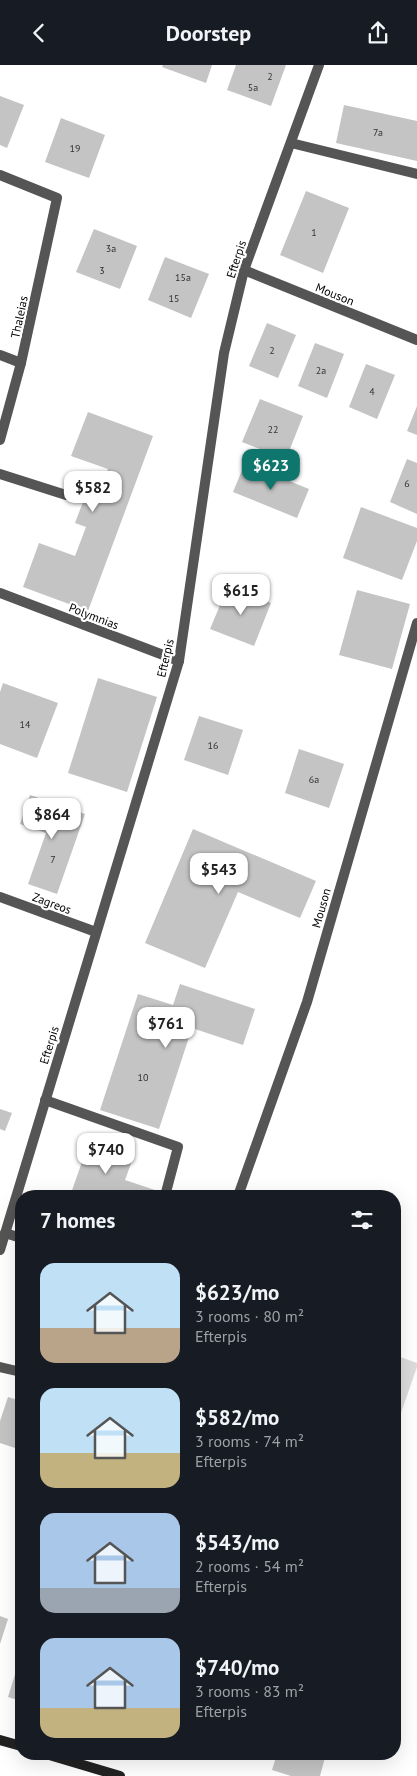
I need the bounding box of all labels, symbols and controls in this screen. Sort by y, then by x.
icon: back [25,19,53,47]
text: Doorstep [166,19,251,47]
icon: share [364,19,392,47]
house number: 2 [267,70,273,83]
house number: 5a [248,81,258,94]
house number: 7a [373,126,383,139]
house number: 19 [70,142,80,155]
house number: 1 [311,226,317,239]
street label: Efterpis [223,238,249,280]
house number: 3a [106,242,116,255]
house number: 3 [99,264,105,277]
house number: 15a [175,271,191,284]
street label: Mouson [313,279,357,309]
house number: 15 [169,292,179,305]
street label: Thaleias [7,294,31,340]
house number: 2 [269,344,275,357]
house number: 2a [316,364,326,377]
house number: 4 [369,385,375,398]
house number: 22 [268,423,278,436]
pin: $623 [241,449,301,491]
text: $623 [253,455,289,475]
pin: $582 [63,471,123,513]
text: $582 [75,477,111,497]
house number: 6 [404,477,410,490]
pin: $615 [211,573,271,616]
text: $615 [223,580,259,600]
street label: Polymnias [67,600,121,632]
street label: Efterpis [153,637,177,679]
house number: 14 [20,718,31,731]
house number: 16 [208,739,218,752]
house number: 6a [309,773,319,786]
pin: $864 [22,797,82,840]
text: $864 [34,804,70,824]
house number: 7 [50,853,56,866]
pin: $543 [189,853,249,895]
text: $543 [201,859,237,879]
street label: Mouson [308,886,334,930]
street label: Zagreos [31,889,73,917]
pin: $761 [136,1007,196,1049]
text: $761 [148,1013,184,1033]
street label: Efterpis [36,1024,62,1066]
house number: 10 [138,1071,149,1084]
pin: $740 [76,1133,136,1175]
text: $740 [88,1139,124,1159]
icon: filters [348,1206,376,1234]
text: 7 homes [40,1207,115,1234]
text: $623/mo [195,1279,279,1306]
icon: home [80,1283,140,1343]
text: 3 rooms · 80 m² [195,1306,304,1326]
text: Efterpis [195,1326,247,1346]
text: $582/mo [195,1404,279,1431]
icon: home [80,1408,140,1468]
text: 3 rooms · 74 m² [195,1431,304,1451]
text: Efterpis [195,1451,247,1471]
text: $543/mo [195,1529,279,1556]
icon: home [80,1533,140,1593]
text: 2 rooms · 54 m² [195,1556,304,1576]
text: Efterpis [195,1576,247,1596]
text: $740/mo [195,1654,279,1681]
icon: home [80,1658,140,1718]
text: 3 rooms · 83 m² [195,1681,304,1701]
text: Efterpis [195,1701,247,1721]

